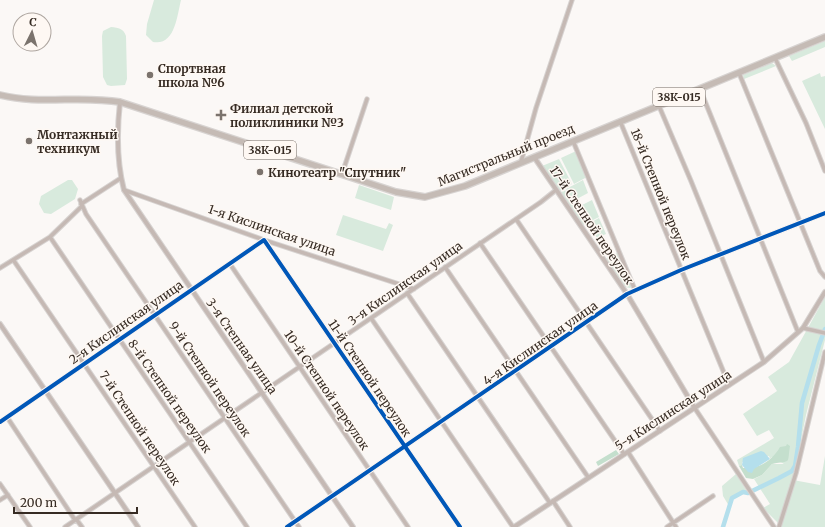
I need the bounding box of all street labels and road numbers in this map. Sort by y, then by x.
road number: 38К-015 [653,88,705,106]
street label: Магистральный проезд [435,121,577,189]
street label: 18-й Степной переулок [628,126,694,262]
road number: 38К-015 [244,141,296,159]
street label: 17-й Степной переулок [547,163,637,287]
street label: 1-я Кислинская улица [206,201,338,259]
street label: 3-я Кислинская улица [345,238,465,328]
street label: 2-я Кислинская улица [66,277,186,367]
street label: 3-я Степная улица [203,295,281,397]
street label: 4-я Кислинская улица [480,297,601,388]
street label: 11-й Степной переулок [325,317,415,440]
street label: 9-й Степной переулок [166,319,254,440]
street label: 10-й Степной переулок [281,327,373,453]
street label: 8-й Степной переулок [125,336,215,456]
street label: 5-я Кислинская улица [612,366,735,453]
street label: 7-й Степной переулок [96,368,184,488]

